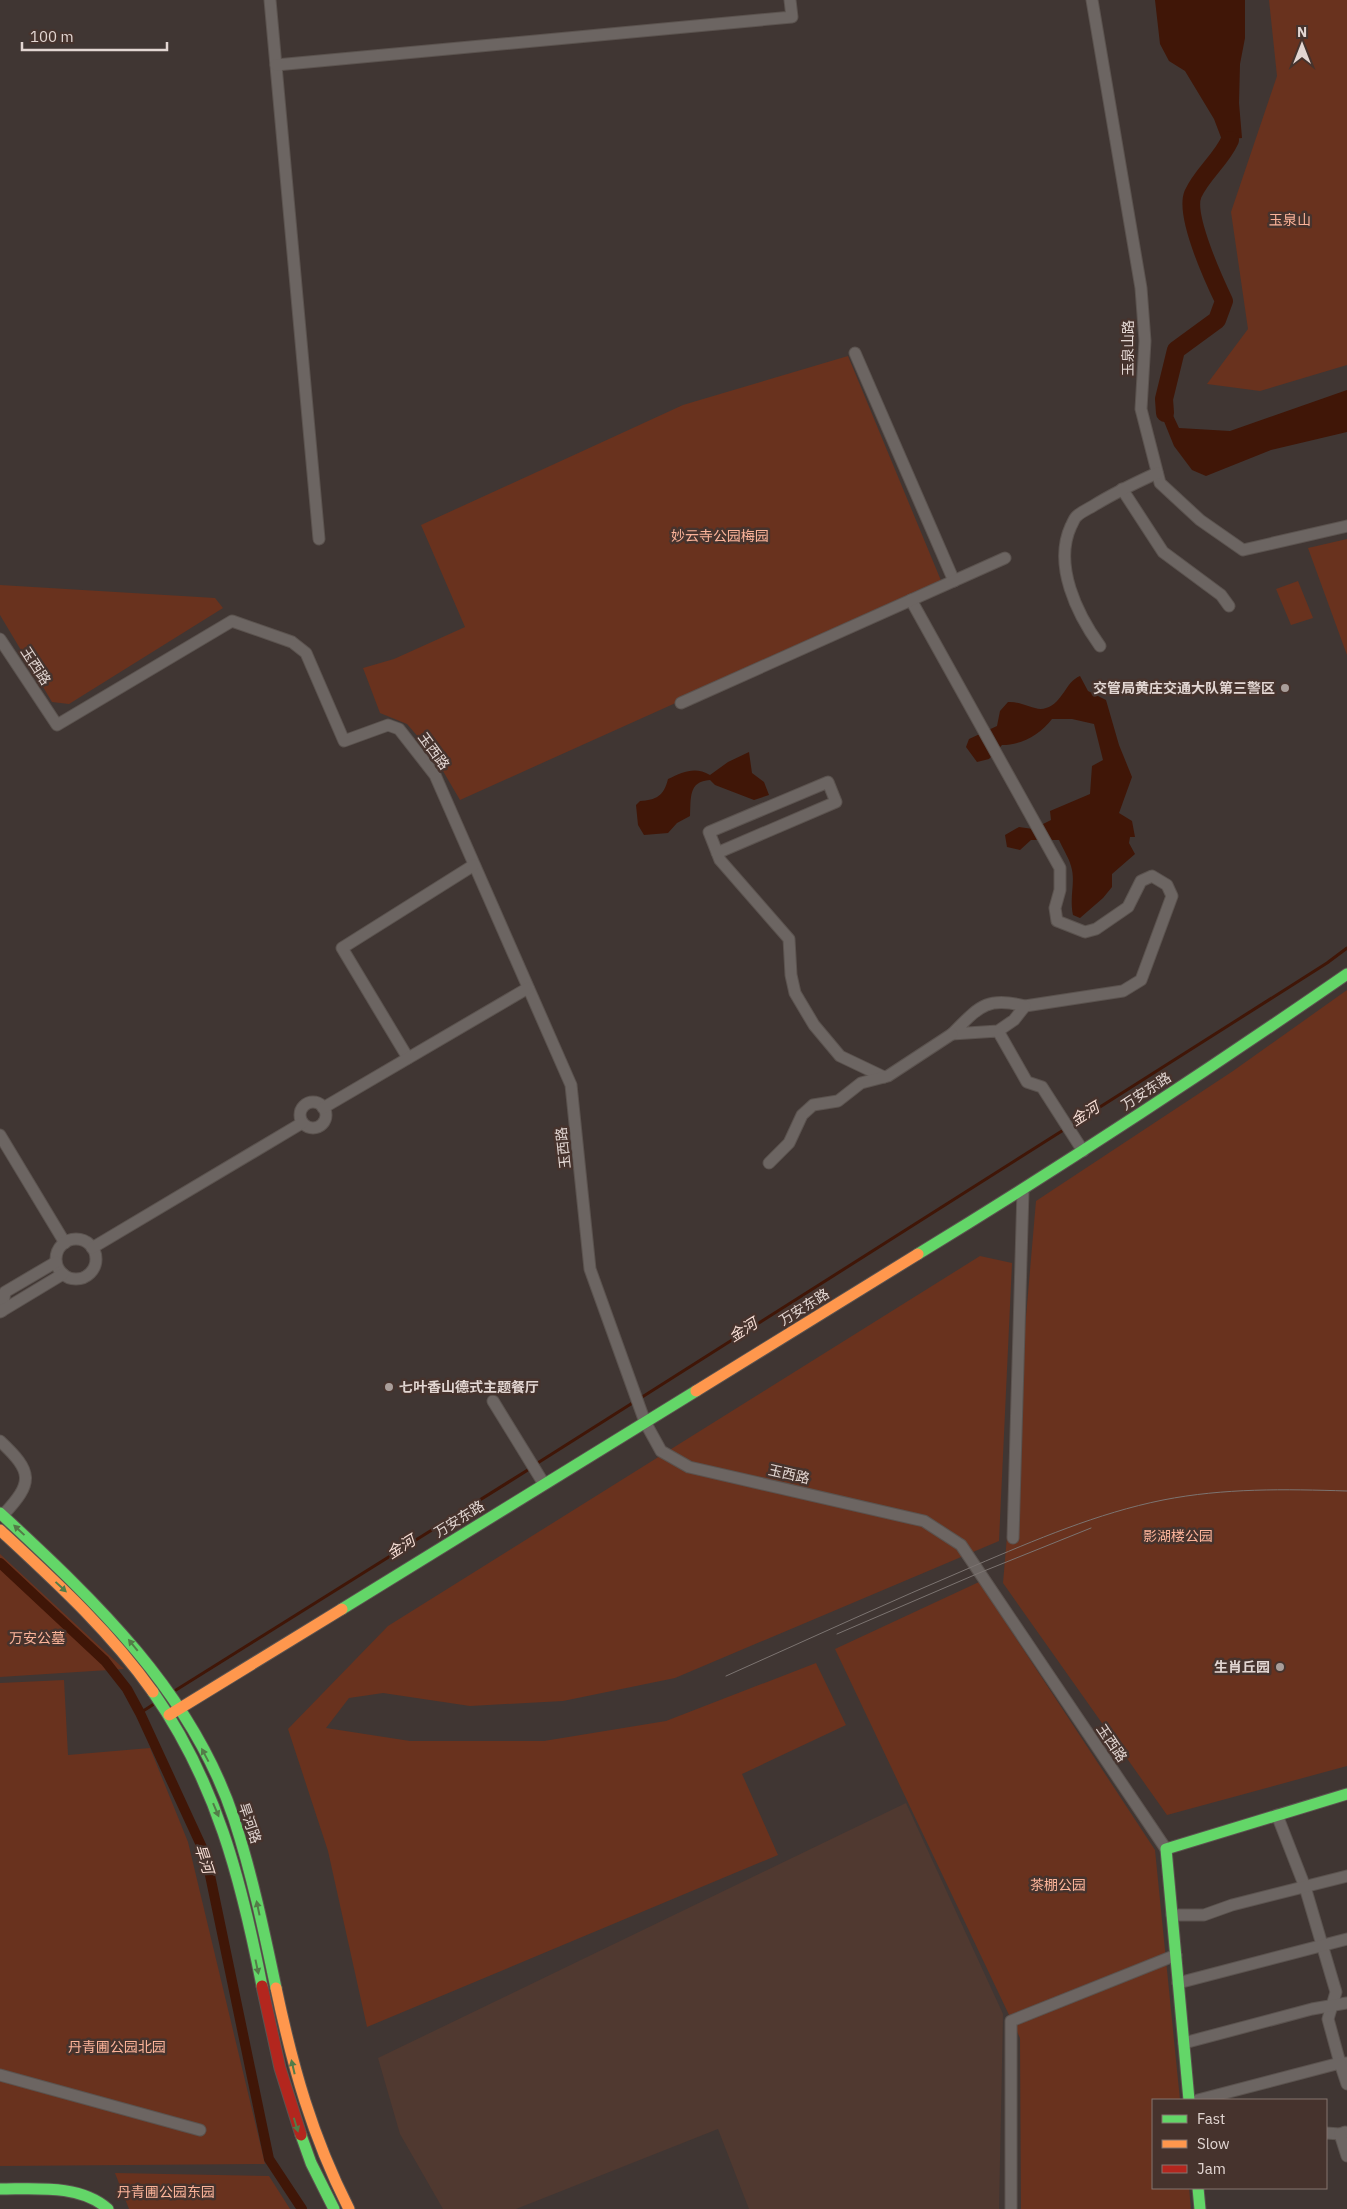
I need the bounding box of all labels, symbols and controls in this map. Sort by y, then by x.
scale bar [22,20,168,52]
north arrow [1277,20,1327,70]
text: N [1297,23,1307,41]
text: 100 m [30,27,74,46]
park label: 玉泉山 [1269,211,1311,229]
street label: 玉泉山路 [1119,320,1137,376]
park label: 妙云寺公园梅园 [671,527,769,545]
street label: 玉西路 [17,643,55,689]
place label: 交管局黄庄交通大队第三警区 [1093,679,1275,697]
marker: 交管局黄庄交通大队第三警区 [1279,682,1291,694]
street label: 玉西路 [414,729,454,773]
street label: 万安东路 [1118,1068,1174,1114]
water label: 金河 [1067,1096,1105,1130]
street label: 玉西路 [552,1126,574,1170]
street label: 万安东路 [775,1285,833,1329]
water label: 金河 [725,1312,763,1346]
place label: 七叶香山德式主题餐厅 [399,1378,539,1396]
marker: 七叶香山德式主题餐厅 [383,1381,395,1393]
street label: 玉西路 [767,1461,811,1487]
street label: 万安东路 [430,1497,488,1541]
one-way arrow [13,1524,25,1536]
park label: 影湖楼公园 [1143,1527,1213,1545]
water label: 金河 [383,1529,421,1563]
one-way arrow [55,1581,67,1593]
park label: 万安公墓 [9,1629,65,1647]
one-way arrow [128,1639,139,1652]
place label: 生肖丘园 [1214,1658,1270,1676]
marker: 生肖丘园 [1274,1661,1286,1673]
street label: 玉西路 [1093,1721,1131,1765]
one-way arrow [201,1748,209,1762]
street label: 旱河路 [235,1800,265,1846]
one-way arrow [212,1803,220,1818]
water label: 旱河 [191,1842,219,1879]
park label: 茶棚公园 [1030,1876,1086,1894]
one-way arrow [254,1900,262,1915]
one-way arrow [253,1960,261,1975]
park label: 丹青圃公园北园 [68,2038,166,2056]
one-way arrow [289,2059,297,2074]
legend [1152,2099,1327,2189]
text: Fast [1197,2109,1225,2128]
one-way arrow [292,2118,300,2133]
text: Slow [1197,2134,1230,2153]
text: Jam [1197,2159,1226,2178]
park label: 丹青圃公园东园 [117,2183,215,2201]

